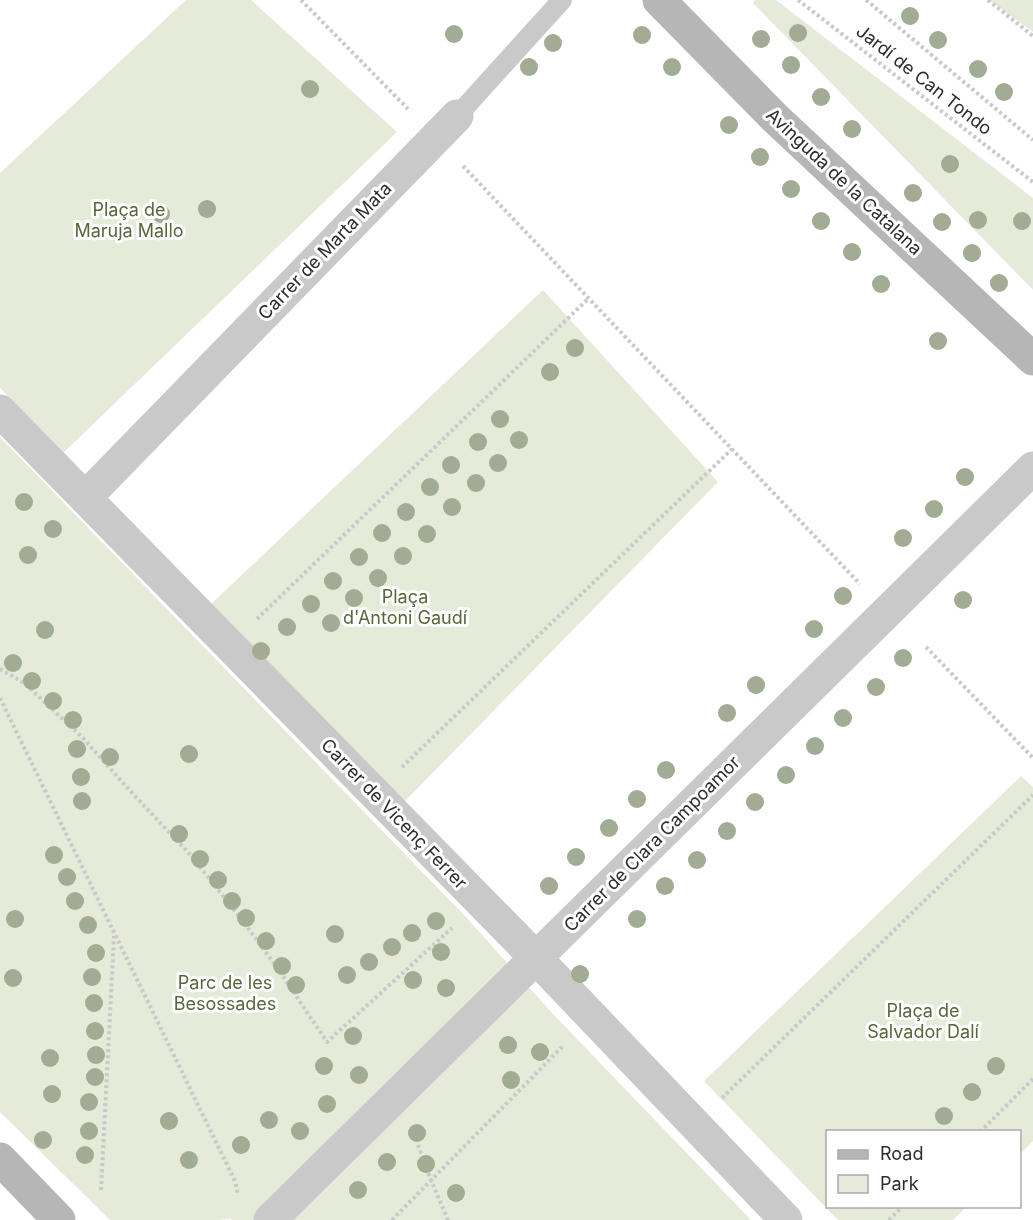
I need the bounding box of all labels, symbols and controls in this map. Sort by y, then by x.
street label: Jardí de Can Tondo [852,20,996,139]
street label: Avinguda de la Catalana [762,104,926,259]
street label: Carrer de Marta Mata [254,178,396,324]
park label: Plaça de Maruja Mallo [74,199,184,241]
park label: Plaça d'Antoni Gaudí [343,586,468,628]
street label: Carrer de Vicenç Ferrer [317,734,472,893]
street label: Carrer de Clara Campoamor [559,751,744,936]
park label: Parc de les Besossades [174,972,276,1014]
park label: Plaça de Salvador Dalí [867,1000,979,1042]
legend [826,1130,1021,1208]
text: Road [880,1143,923,1164]
text: Park [880,1173,919,1194]

